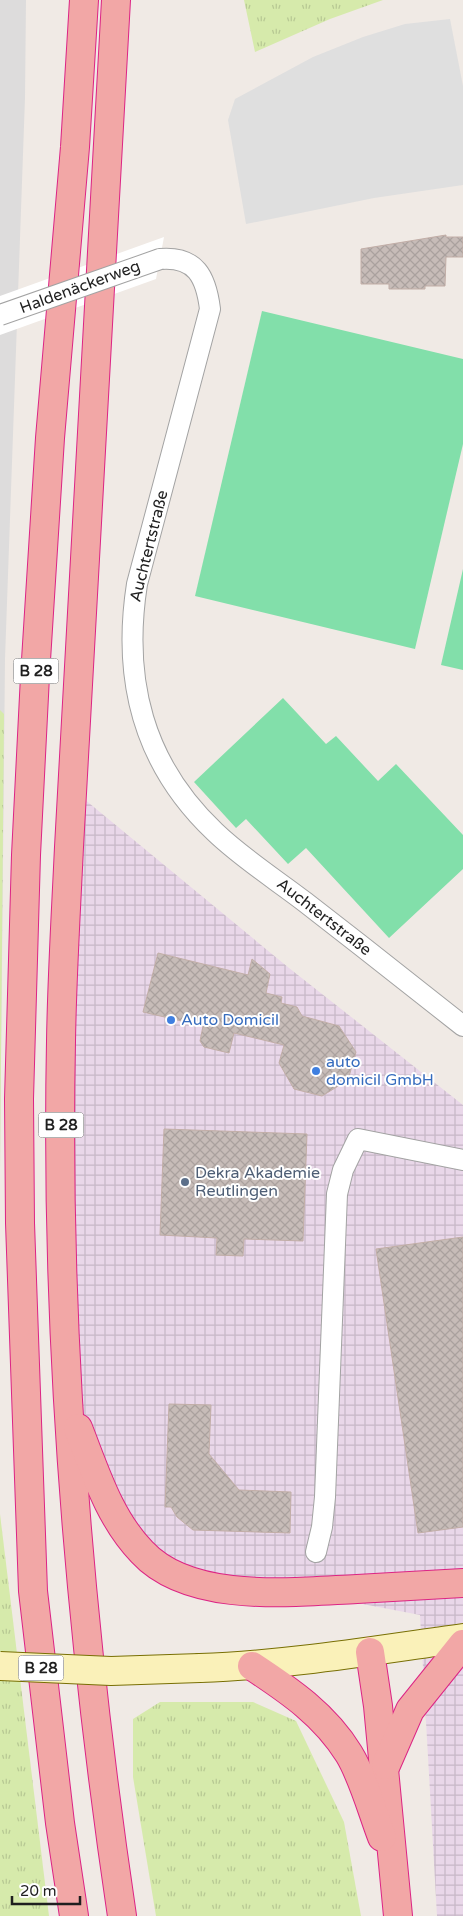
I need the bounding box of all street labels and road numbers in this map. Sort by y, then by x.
street label: Haldenäckerweg [17,256,143,318]
street label: Auchtertstraße [125,488,173,604]
road number: B 28 [14,658,58,684]
street label: Auchtertstraße [273,874,375,960]
road number: B 28 [38,1112,84,1138]
road number: B 28 [18,1656,64,1680]

